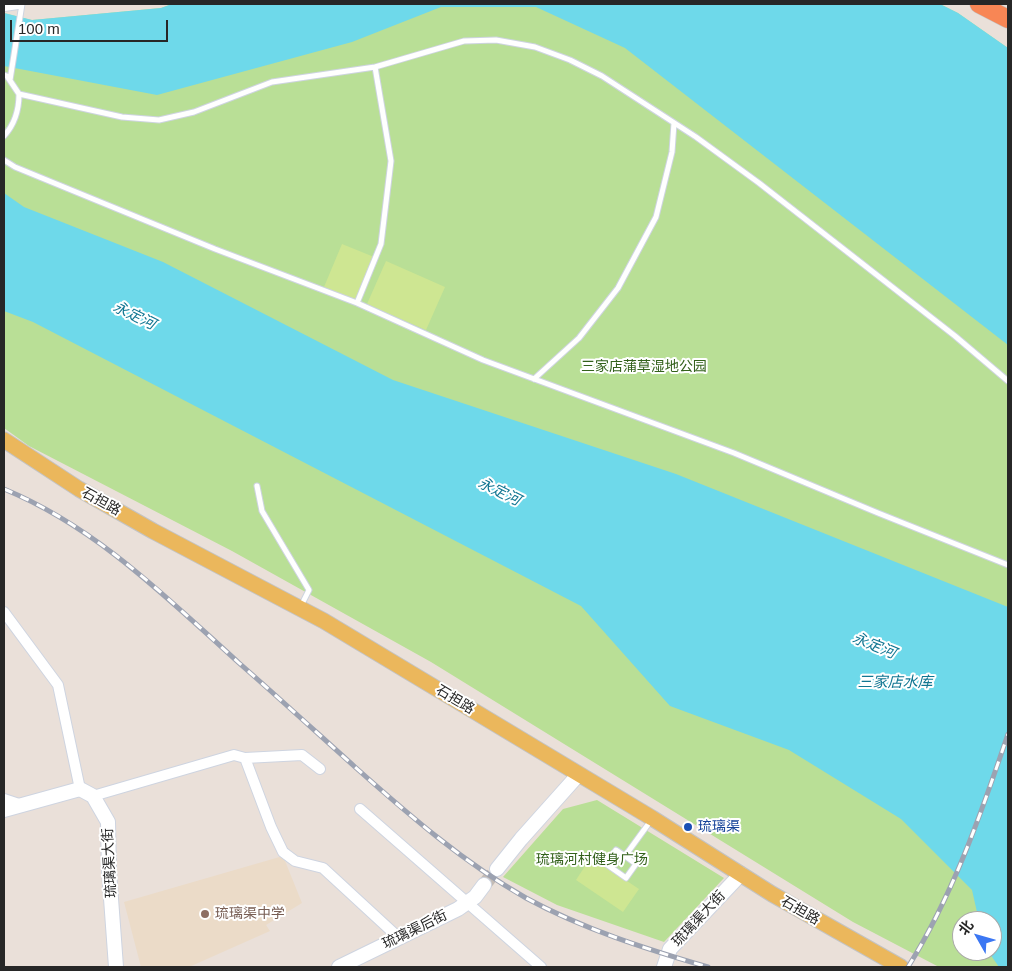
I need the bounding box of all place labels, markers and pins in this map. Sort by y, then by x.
place label: 琉璃渠 [698,819,740,835]
marker: 琉璃渠 [682,821,694,833]
place label: 琉璃渠中学 [215,906,285,922]
marker: 琉璃渠中学 [199,908,211,920]

